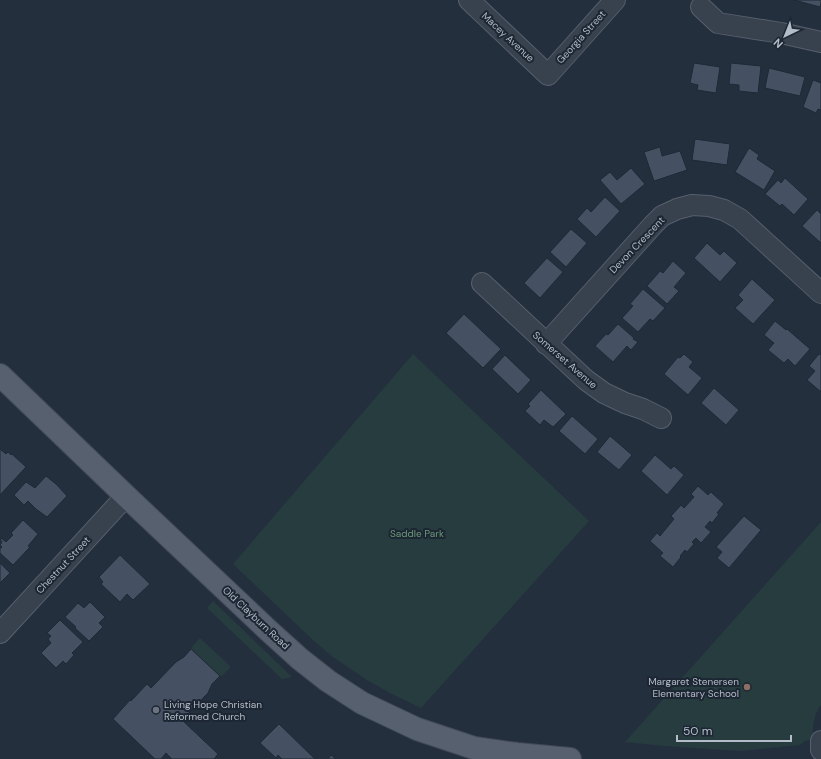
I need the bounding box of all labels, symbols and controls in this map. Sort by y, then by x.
street label: Georgia Street [554,8,608,66]
street label: Macey Avenue [479,9,537,65]
north arrow [765,16,805,56]
text: N [770,35,786,51]
street label: Devon Crescent [607,214,667,276]
street label: Somerset Avenue [530,328,600,392]
park label: Saddle Park [390,527,444,540]
street label: Chestnut Street [33,534,93,596]
street label: Old Clayburn Road [220,584,292,652]
place label: Margaret Stenersen Elementary School [648,675,739,700]
marker: Margaret Stenersen Elementary School [742,682,752,692]
place label: Living Hope Christian Reformed Church [164,698,262,723]
marker: Living Hope Christian Reformed Church [151,705,161,715]
scale bar [677,717,791,743]
text: 50 m [683,723,712,739]

